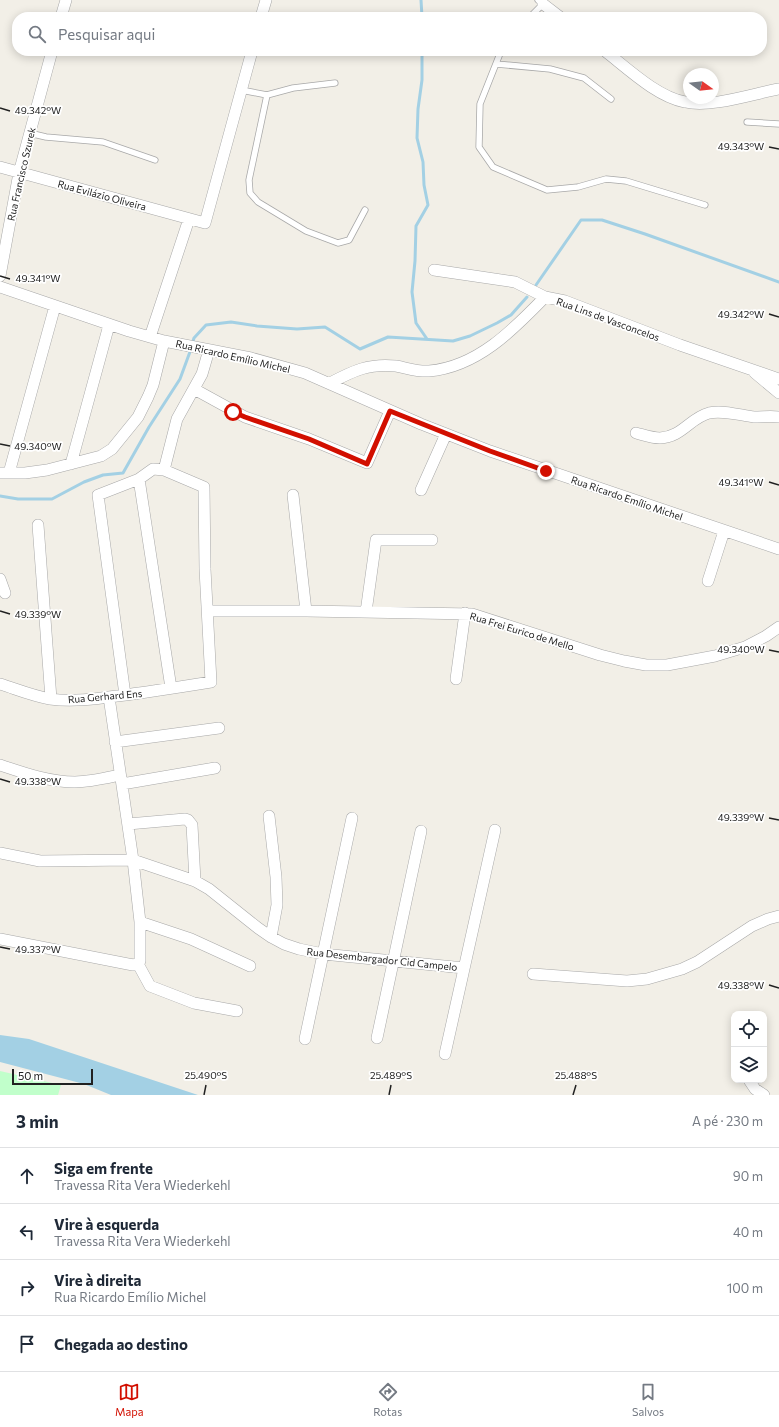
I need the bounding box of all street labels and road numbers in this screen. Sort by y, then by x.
street label: Rua Francisco Szurek [4,125,38,222]
street label: Rua Evilázio Oliveira [56,177,148,213]
street label: Rua Lins de Vasconcelos [555,295,662,343]
street label: Rua Ricardo Emílio Michel [175,337,291,375]
street label: Rua Ricardo Emílio Michel [570,473,684,523]
street label: Rua Frei Eurico de Mello [468,609,576,653]
street label: Rua Gerhard Ens [67,687,143,705]
street label: Rua Desembargador Cid Campelo [306,945,458,973]

